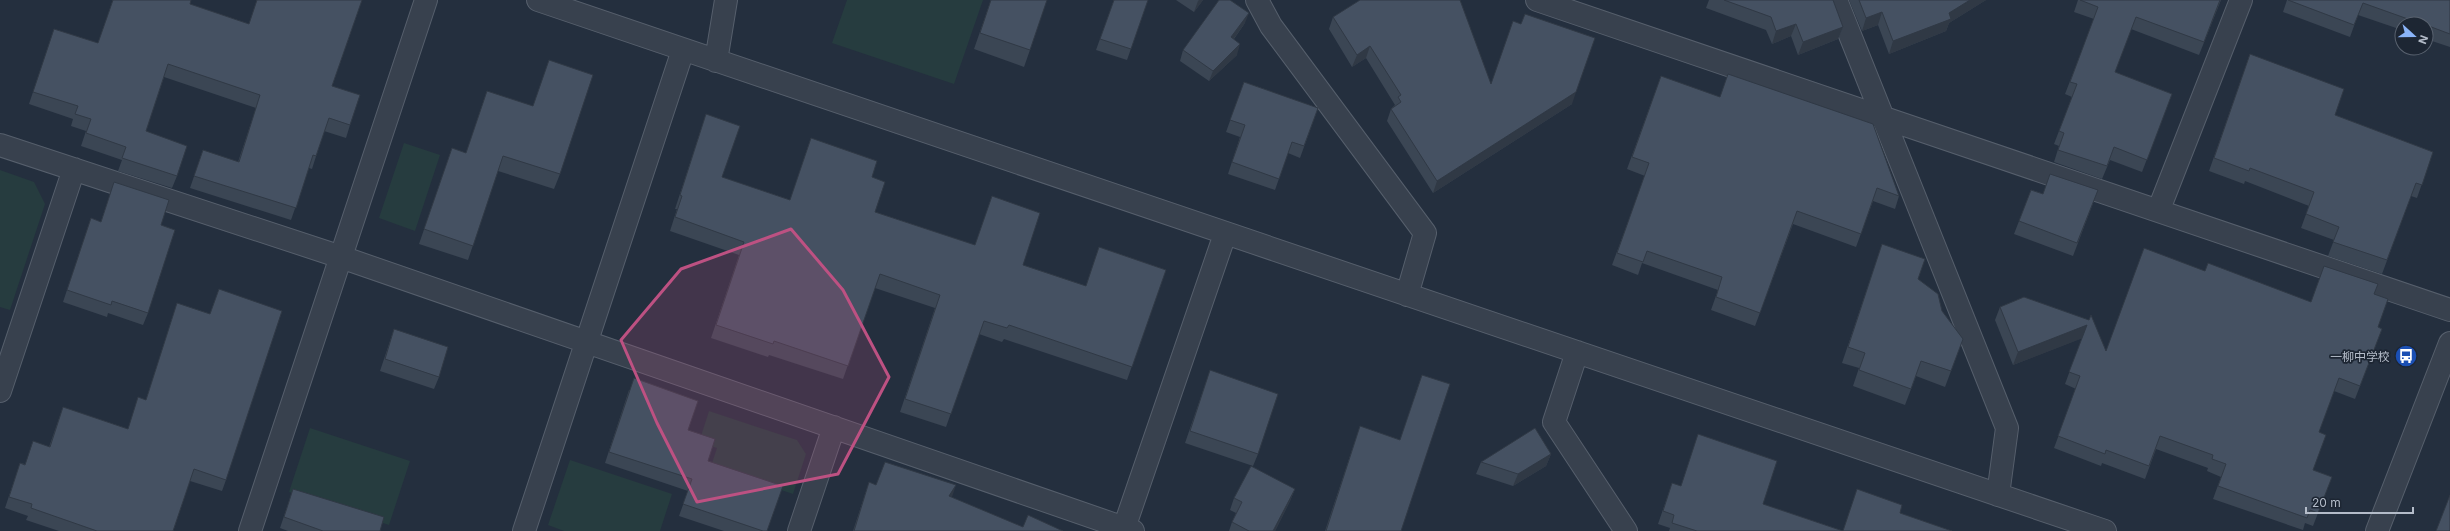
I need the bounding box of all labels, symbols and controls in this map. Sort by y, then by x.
north arrow [2394,16,2434,56]
text: N [2415,33,2431,46]
bus stop icon: 一柳中学校 [2393,343,2419,369]
place label: 一柳中学校 [2330,349,2390,364]
scale bar [2306,489,2413,515]
text: 20 m [2312,495,2341,510]

